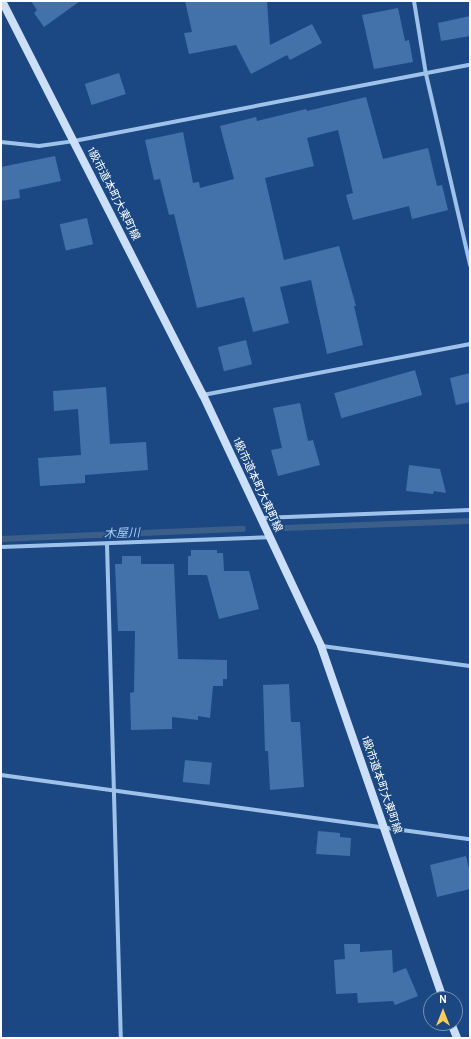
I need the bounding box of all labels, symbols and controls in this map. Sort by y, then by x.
street label: 1級市道本町大東町線 [84,145,142,243]
street label: 1級市道本町大東町線 [229,436,285,534]
water label: 木屋川 [104,526,140,542]
street label: 1級市道本町大東町線 [358,734,404,836]
north arrow [423,991,463,1031]
text: N [439,993,447,1006]

